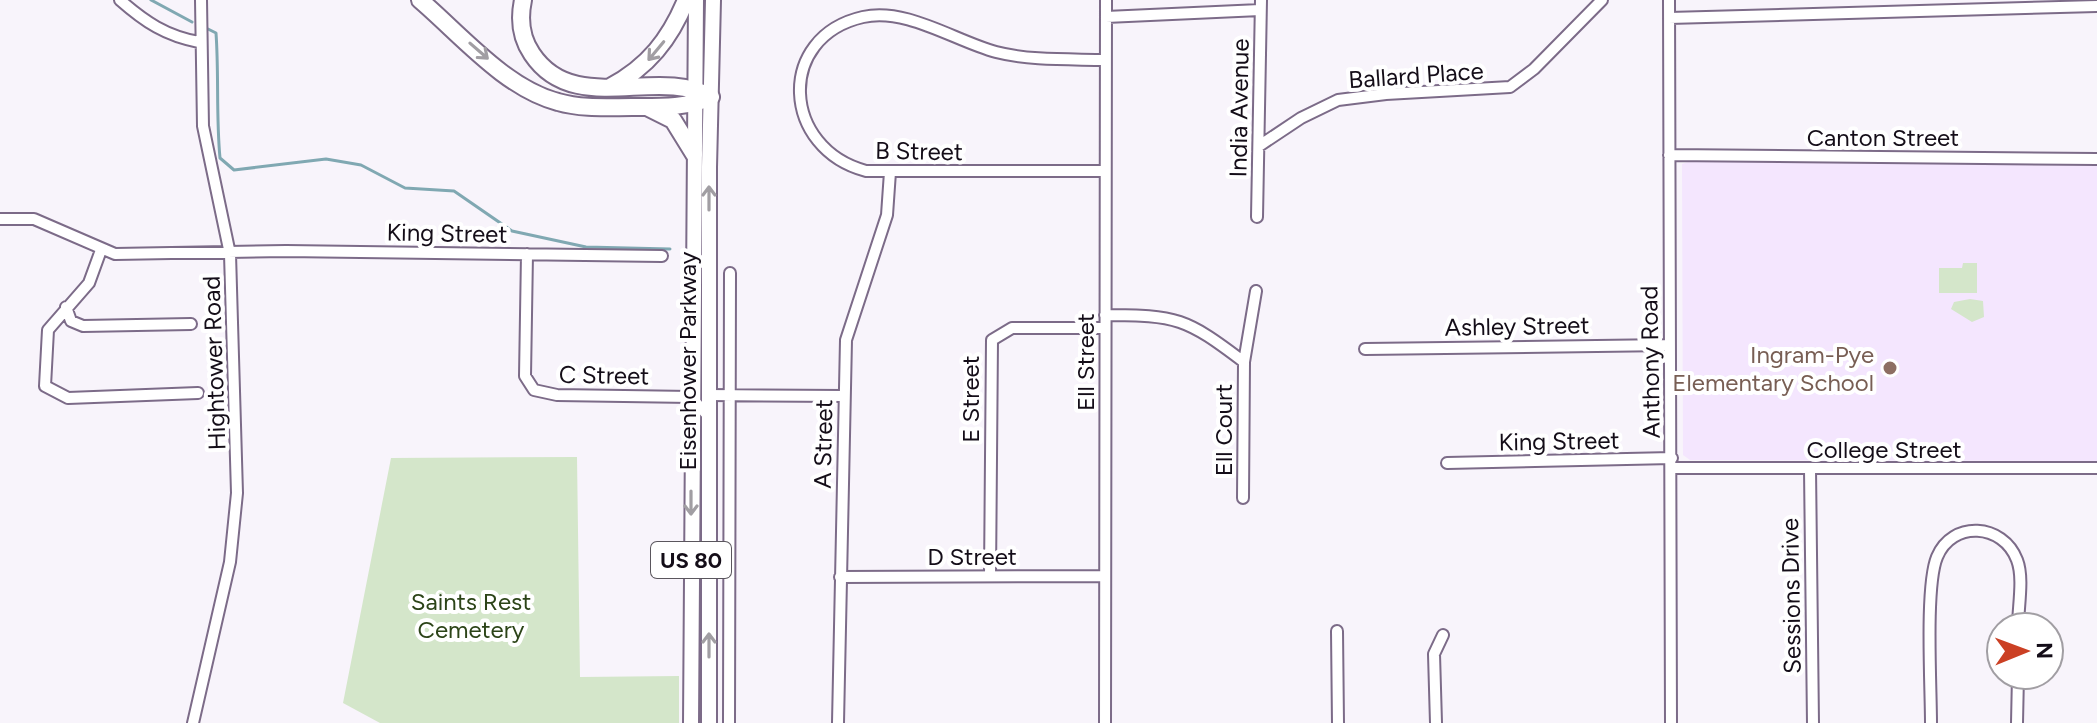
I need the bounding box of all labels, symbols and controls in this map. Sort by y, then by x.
street label: India Avenue [1223,38,1255,178]
one-way arrow [647,41,665,61]
one-way arrow [469,42,489,60]
street label: Ballard Place [1347,56,1485,94]
street label: Canton Street [1807,123,1959,152]
street label: B Street [875,136,963,166]
one-way arrow [701,185,717,212]
street label: King Street [386,217,508,249]
street label: Eisenhower Parkway [673,251,702,471]
street label: Hightower Road [196,275,232,451]
street label: Anthony Road [1634,285,1666,439]
street label: Ashley Street [1444,310,1590,342]
street label: Ell Street [1071,313,1100,411]
place label: Ingram-Pye Elementary School [1672,340,1874,397]
street label: E Street [956,355,985,443]
marker: Ingram-Pye Elementary School [1881,359,1899,377]
street label: C Street [559,360,649,390]
street label: Ell Court [1209,384,1238,476]
street label: A Street [808,399,838,489]
street label: King Street [1498,425,1620,457]
street label: College Street [1806,435,1962,464]
one-way arrow [683,489,699,516]
street label: Sessions Drive [1775,518,1807,674]
road number: US 80 [651,542,731,578]
street label: D Street [927,542,1017,571]
park label: Saints Rest Cemetery [411,587,531,644]
north arrow [1985,611,2065,691]
one-way arrow [701,632,717,659]
text: N [2031,642,2058,659]

